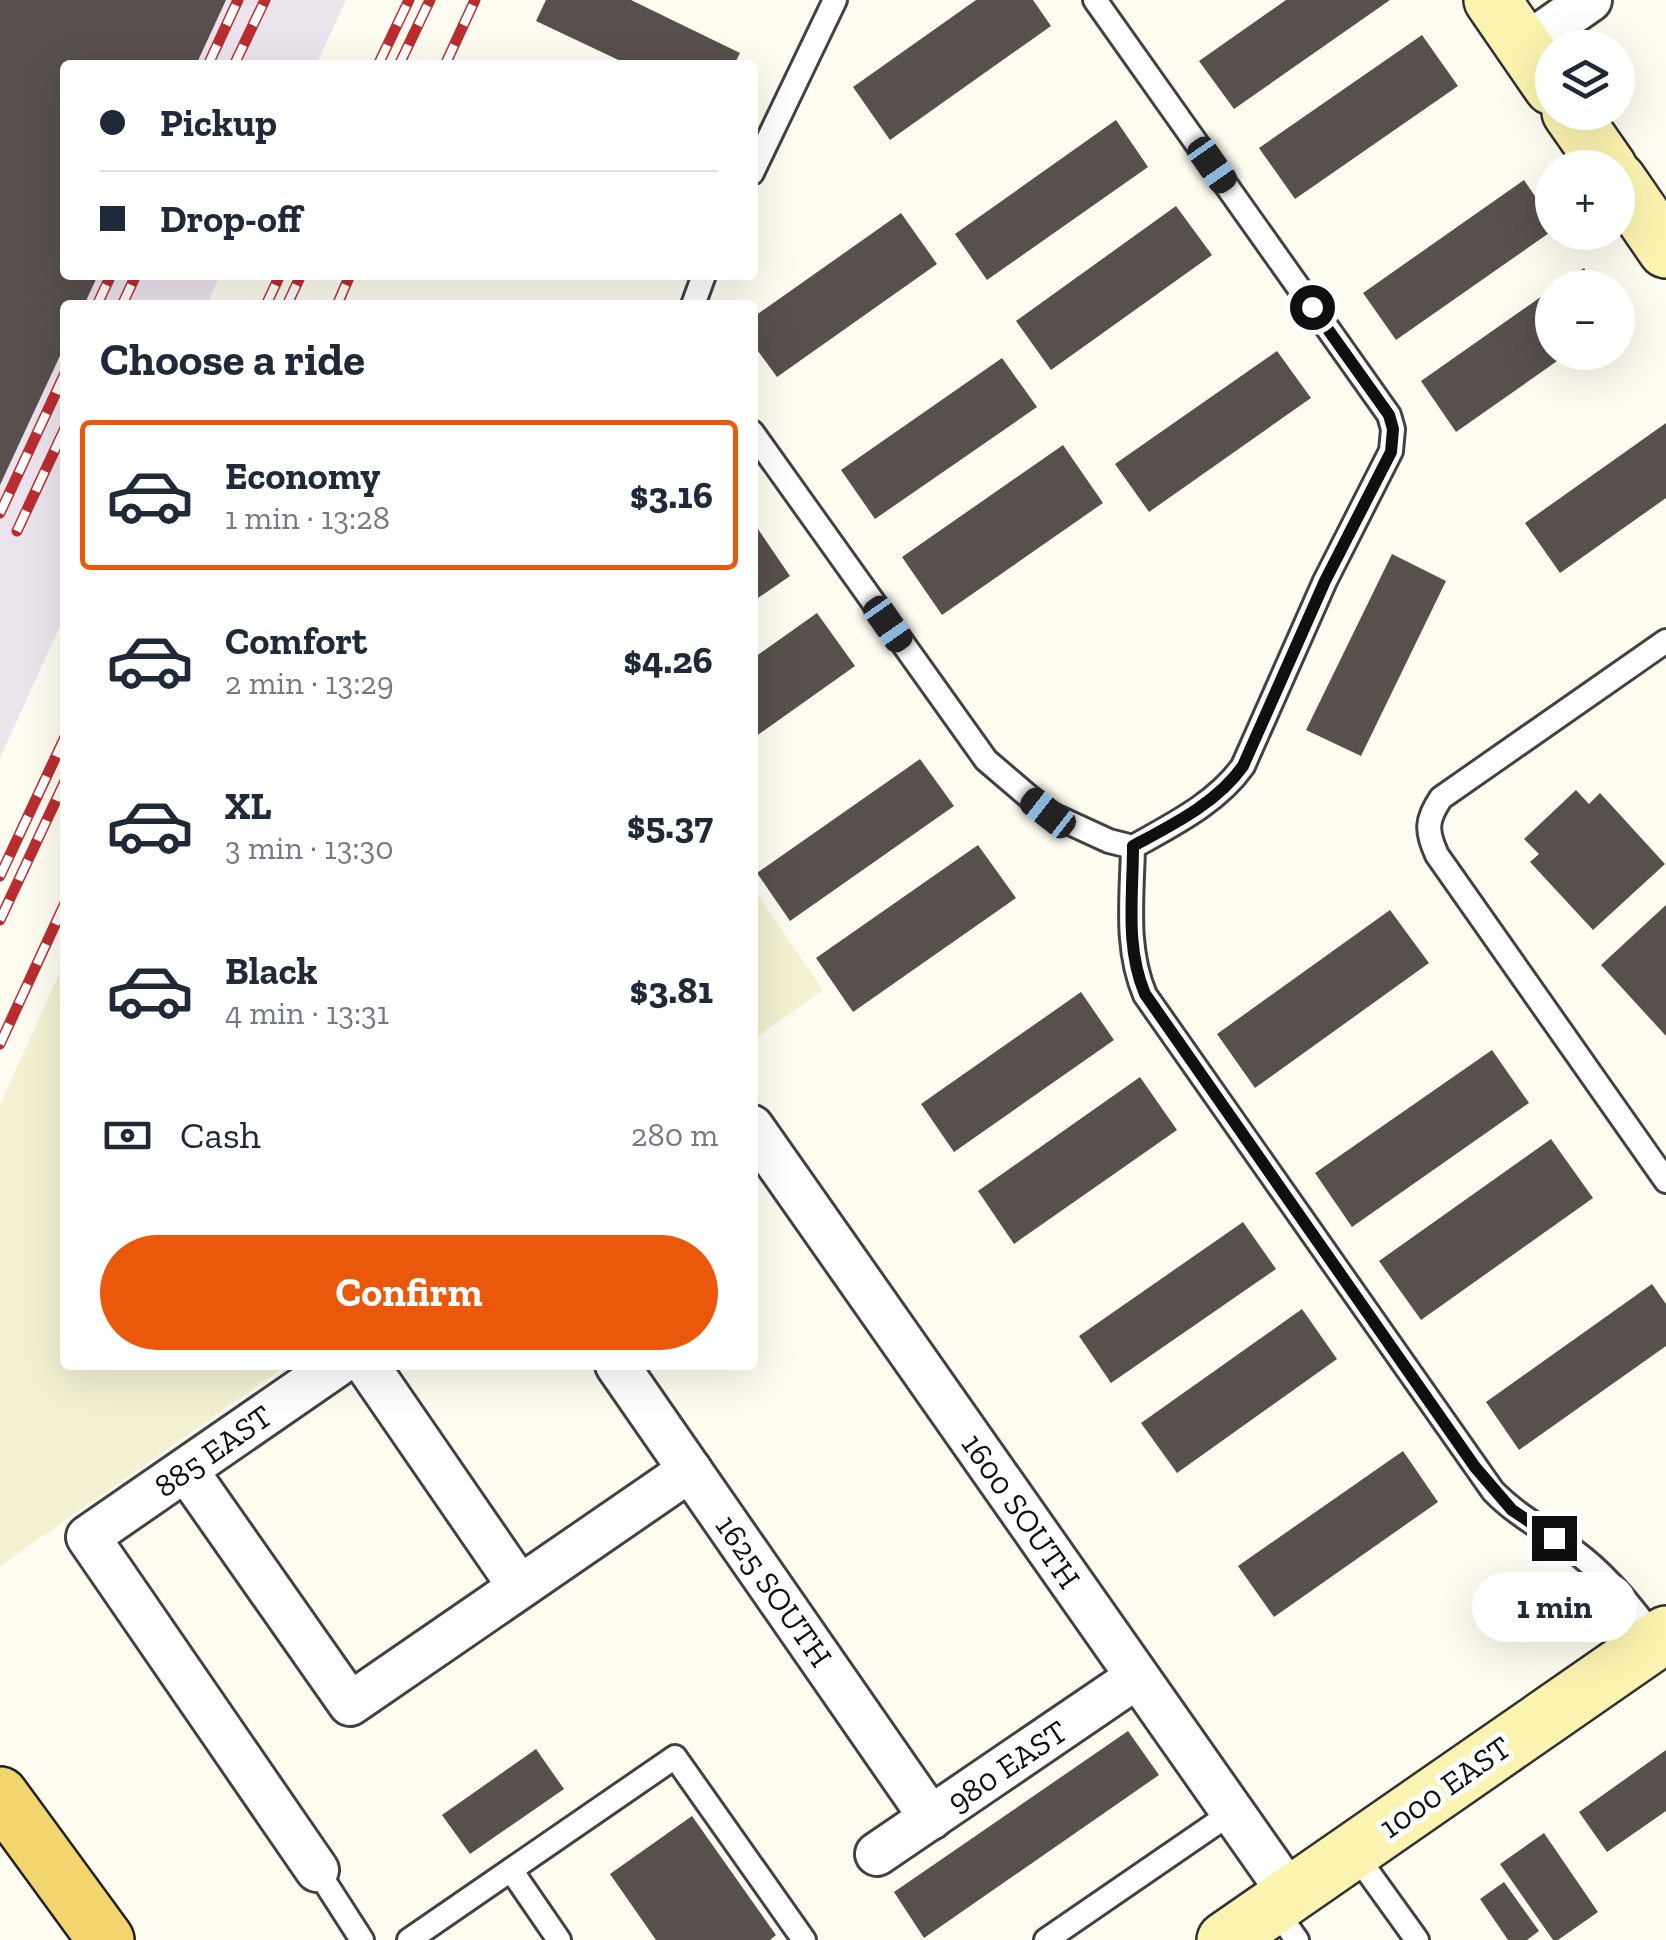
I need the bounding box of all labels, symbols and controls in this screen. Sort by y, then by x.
map controls [1535,30,1635,370]
button: layers [1535,30,1635,130]
text: Pickup [160,100,277,146]
car [1183,132,1241,198]
button: + [1535,150,1635,250]
text: Drop-off [160,196,301,242]
button: − [1535,270,1635,370]
route start [1290,285,1335,330]
text: Choose a ride [100,333,365,387]
icon: car [105,450,195,540]
text: Economy [225,453,380,499]
text: $3.16 [630,472,713,518]
text: 1 min · 13:28 [225,499,390,537]
car [859,591,917,657]
icon: car [105,615,195,705]
text: Comfort [225,618,367,664]
text: $4.26 [623,637,713,683]
text: 2 min · 13:29 [225,664,394,702]
icon: car [105,780,195,870]
text: XL [225,783,272,829]
car [1015,783,1081,843]
text: $5.37 [627,802,713,848]
text: 3 min · 13:30 [225,829,394,867]
icon: car [105,945,195,1035]
text: Black [225,948,318,994]
text: $3.81 [630,967,713,1013]
text: 4 min · 13:31 [225,994,389,1032]
icon: cash [100,1108,155,1163]
text: Cash [180,1112,261,1158]
text: 280 m [631,1116,718,1154]
button: Confirm [100,1235,718,1350]
street label: 885 EAST [147,1397,279,1505]
street label: 1600 SOUTH [954,1426,1088,1596]
street label: 1625 SOUTH [708,1508,840,1674]
route end [1532,1516,1577,1561]
callout: 1 min [1472,1573,1636,1643]
text: 1 min [1517,1588,1592,1626]
street label: 980 EAST [940,1712,1074,1820]
street label: 1000 EAST [1372,1728,1518,1846]

